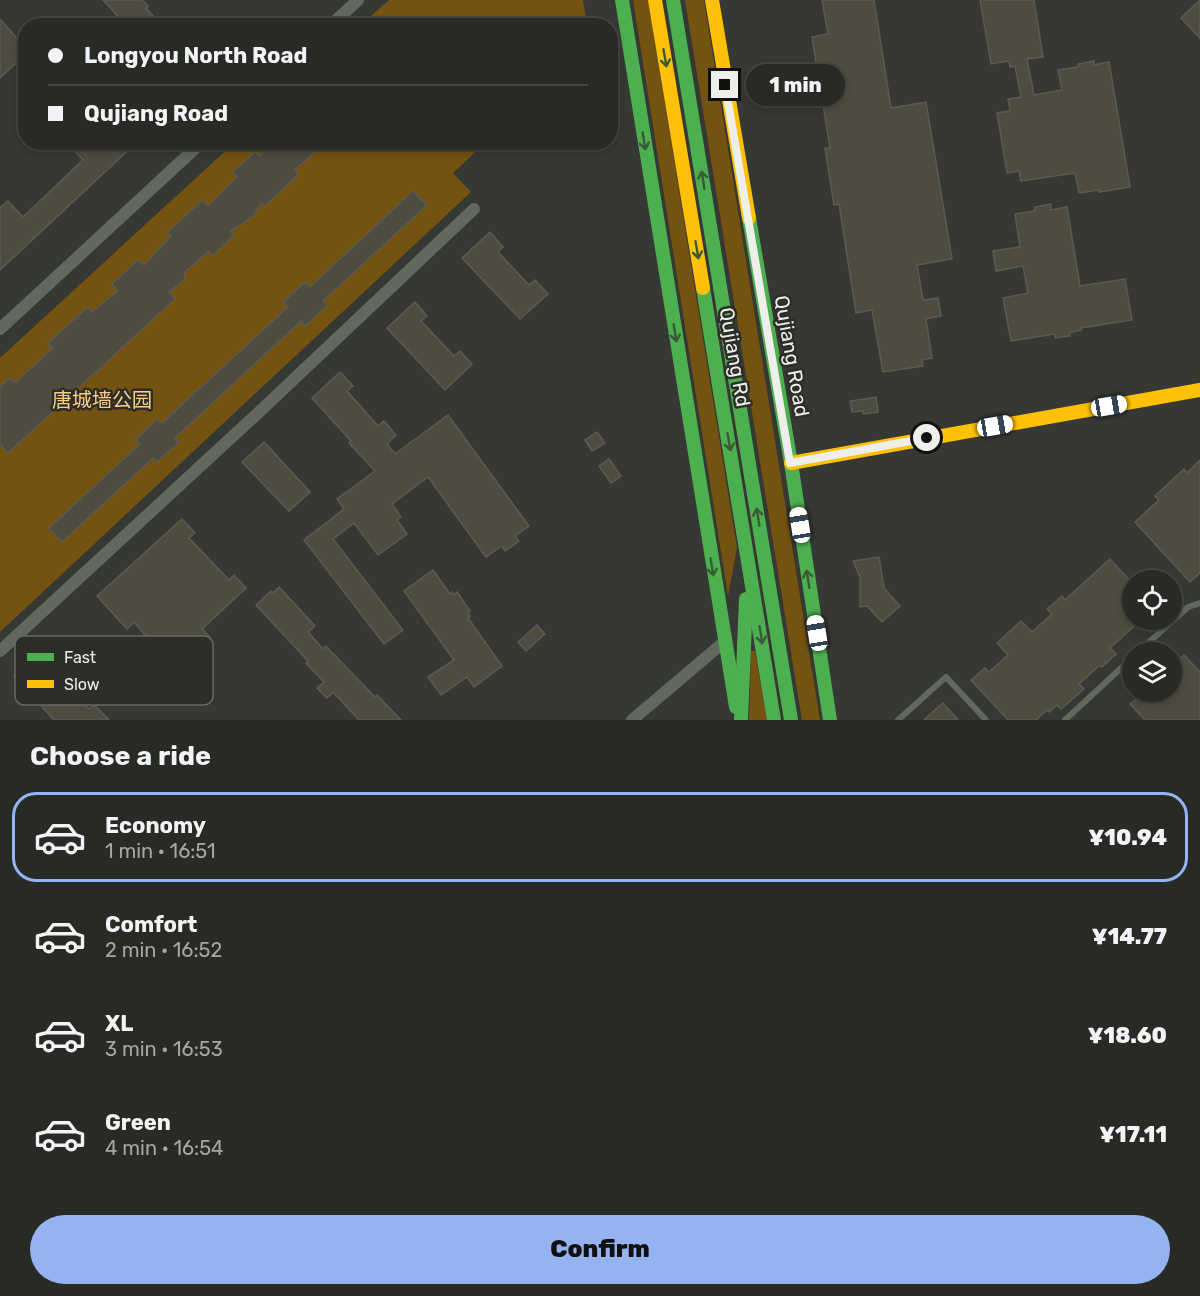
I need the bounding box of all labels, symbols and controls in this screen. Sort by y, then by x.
text: Longyou North Road [84,42,307,69]
one-way arrow [660,47,671,67]
callout: 1 min [746,64,845,106]
route end [711,71,738,98]
text: 1 min [769,73,822,97]
text: Qujiang Road [84,100,228,127]
one-way arrow [639,130,650,150]
one-way arrow [697,170,708,190]
one-way arrow [692,240,703,259]
street label: Qujiang Road [770,293,814,419]
street label: Qujiang Rd [714,305,756,409]
one-way arrow [669,323,680,343]
park label: 唐城墙公园 [52,388,152,412]
car [1090,394,1128,418]
car [976,414,1014,438]
route start [913,424,940,451]
one-way arrow [724,432,735,452]
car [788,506,812,544]
one-way arrow [752,508,763,528]
one-way arrow [706,557,717,577]
one-way arrow [803,570,814,590]
map controls [1122,570,1182,702]
button: locate [1122,570,1182,630]
car [805,614,829,652]
one-way arrow [755,624,766,644]
legend [15,636,213,705]
button: layers [1122,642,1182,702]
text: Fast [64,648,96,667]
text: Slow [64,675,100,694]
text: Choose a ride [30,740,211,772]
icon: car [33,810,87,864]
text: Economy [105,812,206,839]
text: ¥10.94 [1088,824,1167,851]
text: 1 min · 16:51 [105,839,215,863]
icon: car [33,909,87,963]
text: Comfort [105,911,197,938]
text: ¥14.77 [1092,923,1167,950]
text: 2 min · 16:52 [105,938,222,962]
icon: car [33,1008,87,1062]
text: XL [105,1010,133,1037]
text: ¥18.60 [1088,1022,1167,1049]
text: 3 min · 16:53 [105,1037,223,1061]
icon: car [33,1107,87,1161]
text: Green [105,1109,171,1136]
text: ¥17.11 [1099,1121,1167,1148]
text: 4 min · 16:54 [105,1136,224,1160]
button: Confirm [30,1215,1170,1284]

